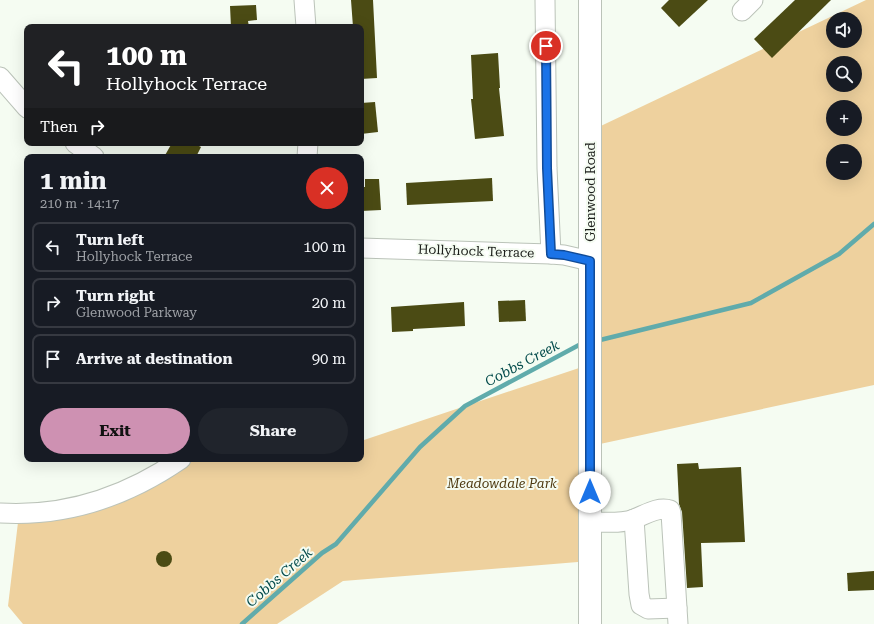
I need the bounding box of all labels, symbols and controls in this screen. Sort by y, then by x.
map controls [826,12,862,180]
button: sound [826,12,862,48]
pin [529,29,563,63]
icon: arrive [535,35,557,57]
text: 100 m [106,39,187,72]
icon: left [40,40,92,92]
button: search [826,56,862,92]
text: Hollyhock Terrace [106,73,267,94]
button: + [826,100,862,136]
icon: right [86,116,108,138]
text: Then [40,118,78,136]
street label: Glenwood Road [583,142,598,242]
button: − [826,144,862,180]
text: 1 min [40,167,107,195]
button: close [306,167,348,209]
text: 210 m · 14:17 [40,196,119,211]
text: Turn left [76,231,144,249]
icon: left [42,236,64,258]
text: 100 m [303,238,346,256]
street label: Hollyhock Terrace [418,241,534,261]
text: Hollyhock Terrace [76,249,192,264]
text: Turn right [76,287,155,305]
icon: right [42,292,64,314]
text: 20 m [312,294,346,312]
text: Glenwood Parkway [76,305,197,320]
water label: Cobbs Creek [482,337,562,389]
icon: arrive [42,348,64,370]
text: Arrive at destination [76,350,232,368]
text: 90 m [312,350,346,368]
button: Exit [40,408,190,454]
button: Share [198,408,348,454]
position arrow [569,471,611,513]
park label: Meadowdale Park [446,476,558,491]
water label: Cobbs Creek [243,544,315,610]

